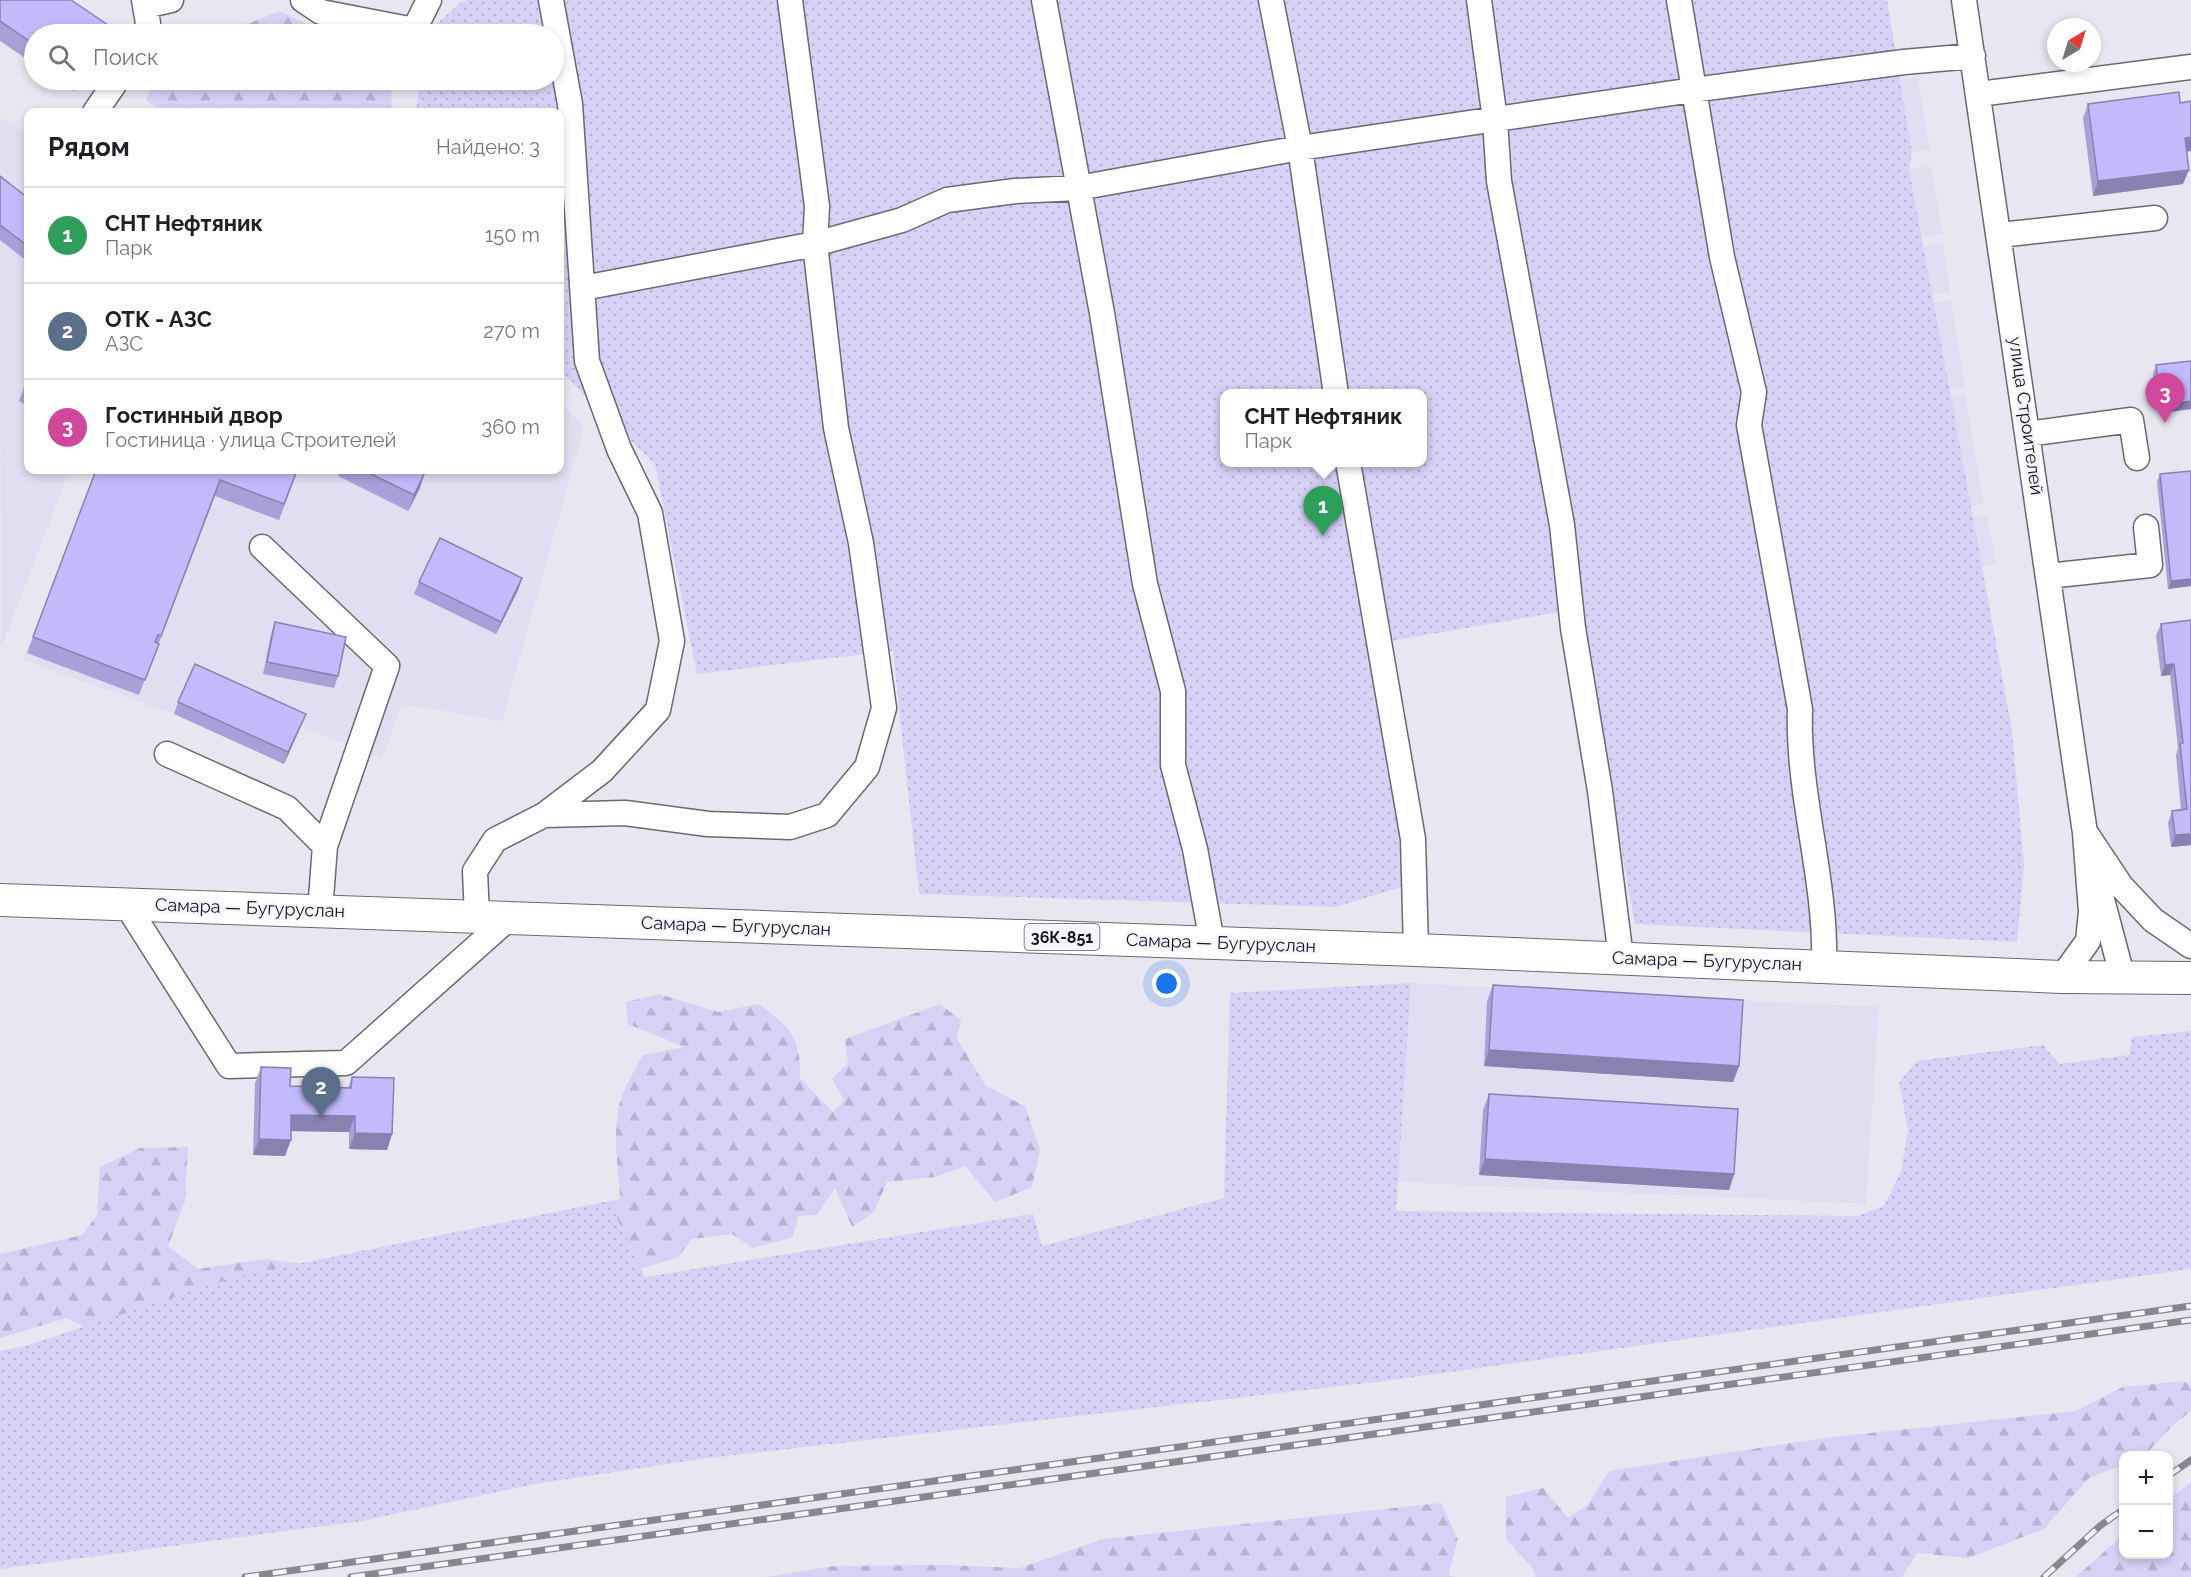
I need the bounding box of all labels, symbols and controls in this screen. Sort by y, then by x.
north arrow [2047,18,2101,72]
search box [24,24,564,90]
icon: search [45,41,78,74]
text: Поиск [93,44,158,70]
text: Рядом [48,132,130,162]
text: Найдено: 3 [436,135,540,159]
text: СНТ Нефтяник [105,210,263,236]
text: 1 [63,223,72,247]
text: 150 m [485,223,540,247]
text: Парк [105,236,153,260]
text: ОТК - АЗС [105,306,212,332]
text: 2 [62,319,73,343]
text: 270 m [483,319,540,343]
text: АЗС [105,332,143,356]
street label: улица Строителей [2005,335,2048,496]
pin: 3 [2146,374,2184,423]
popup [1220,389,1427,467]
text: Гостинный двор [105,402,283,428]
text: СНТ Нефтяник [1244,403,1403,429]
text: 3 [62,415,73,439]
text: 360 m [482,415,540,439]
text: Гостиница · улица Строителей [105,428,396,452]
text: Парк [1244,429,1292,453]
pin: 1 [1304,486,1342,536]
street label: Самара — Бугуруслан [155,894,345,921]
street label: Самара — Бугуруслан [641,912,831,939]
road number: 36К-851 [1024,924,1100,950]
street label: Самара — Бугуруслан [1126,929,1316,956]
street label: Самара — Бугуруслан [1612,947,1802,974]
your location [1152,969,1181,998]
pin: 2 [302,1068,340,1117]
map controls [2119,1451,2173,1559]
button: + [2119,1451,2173,1505]
button: − [2119,1505,2173,1559]

